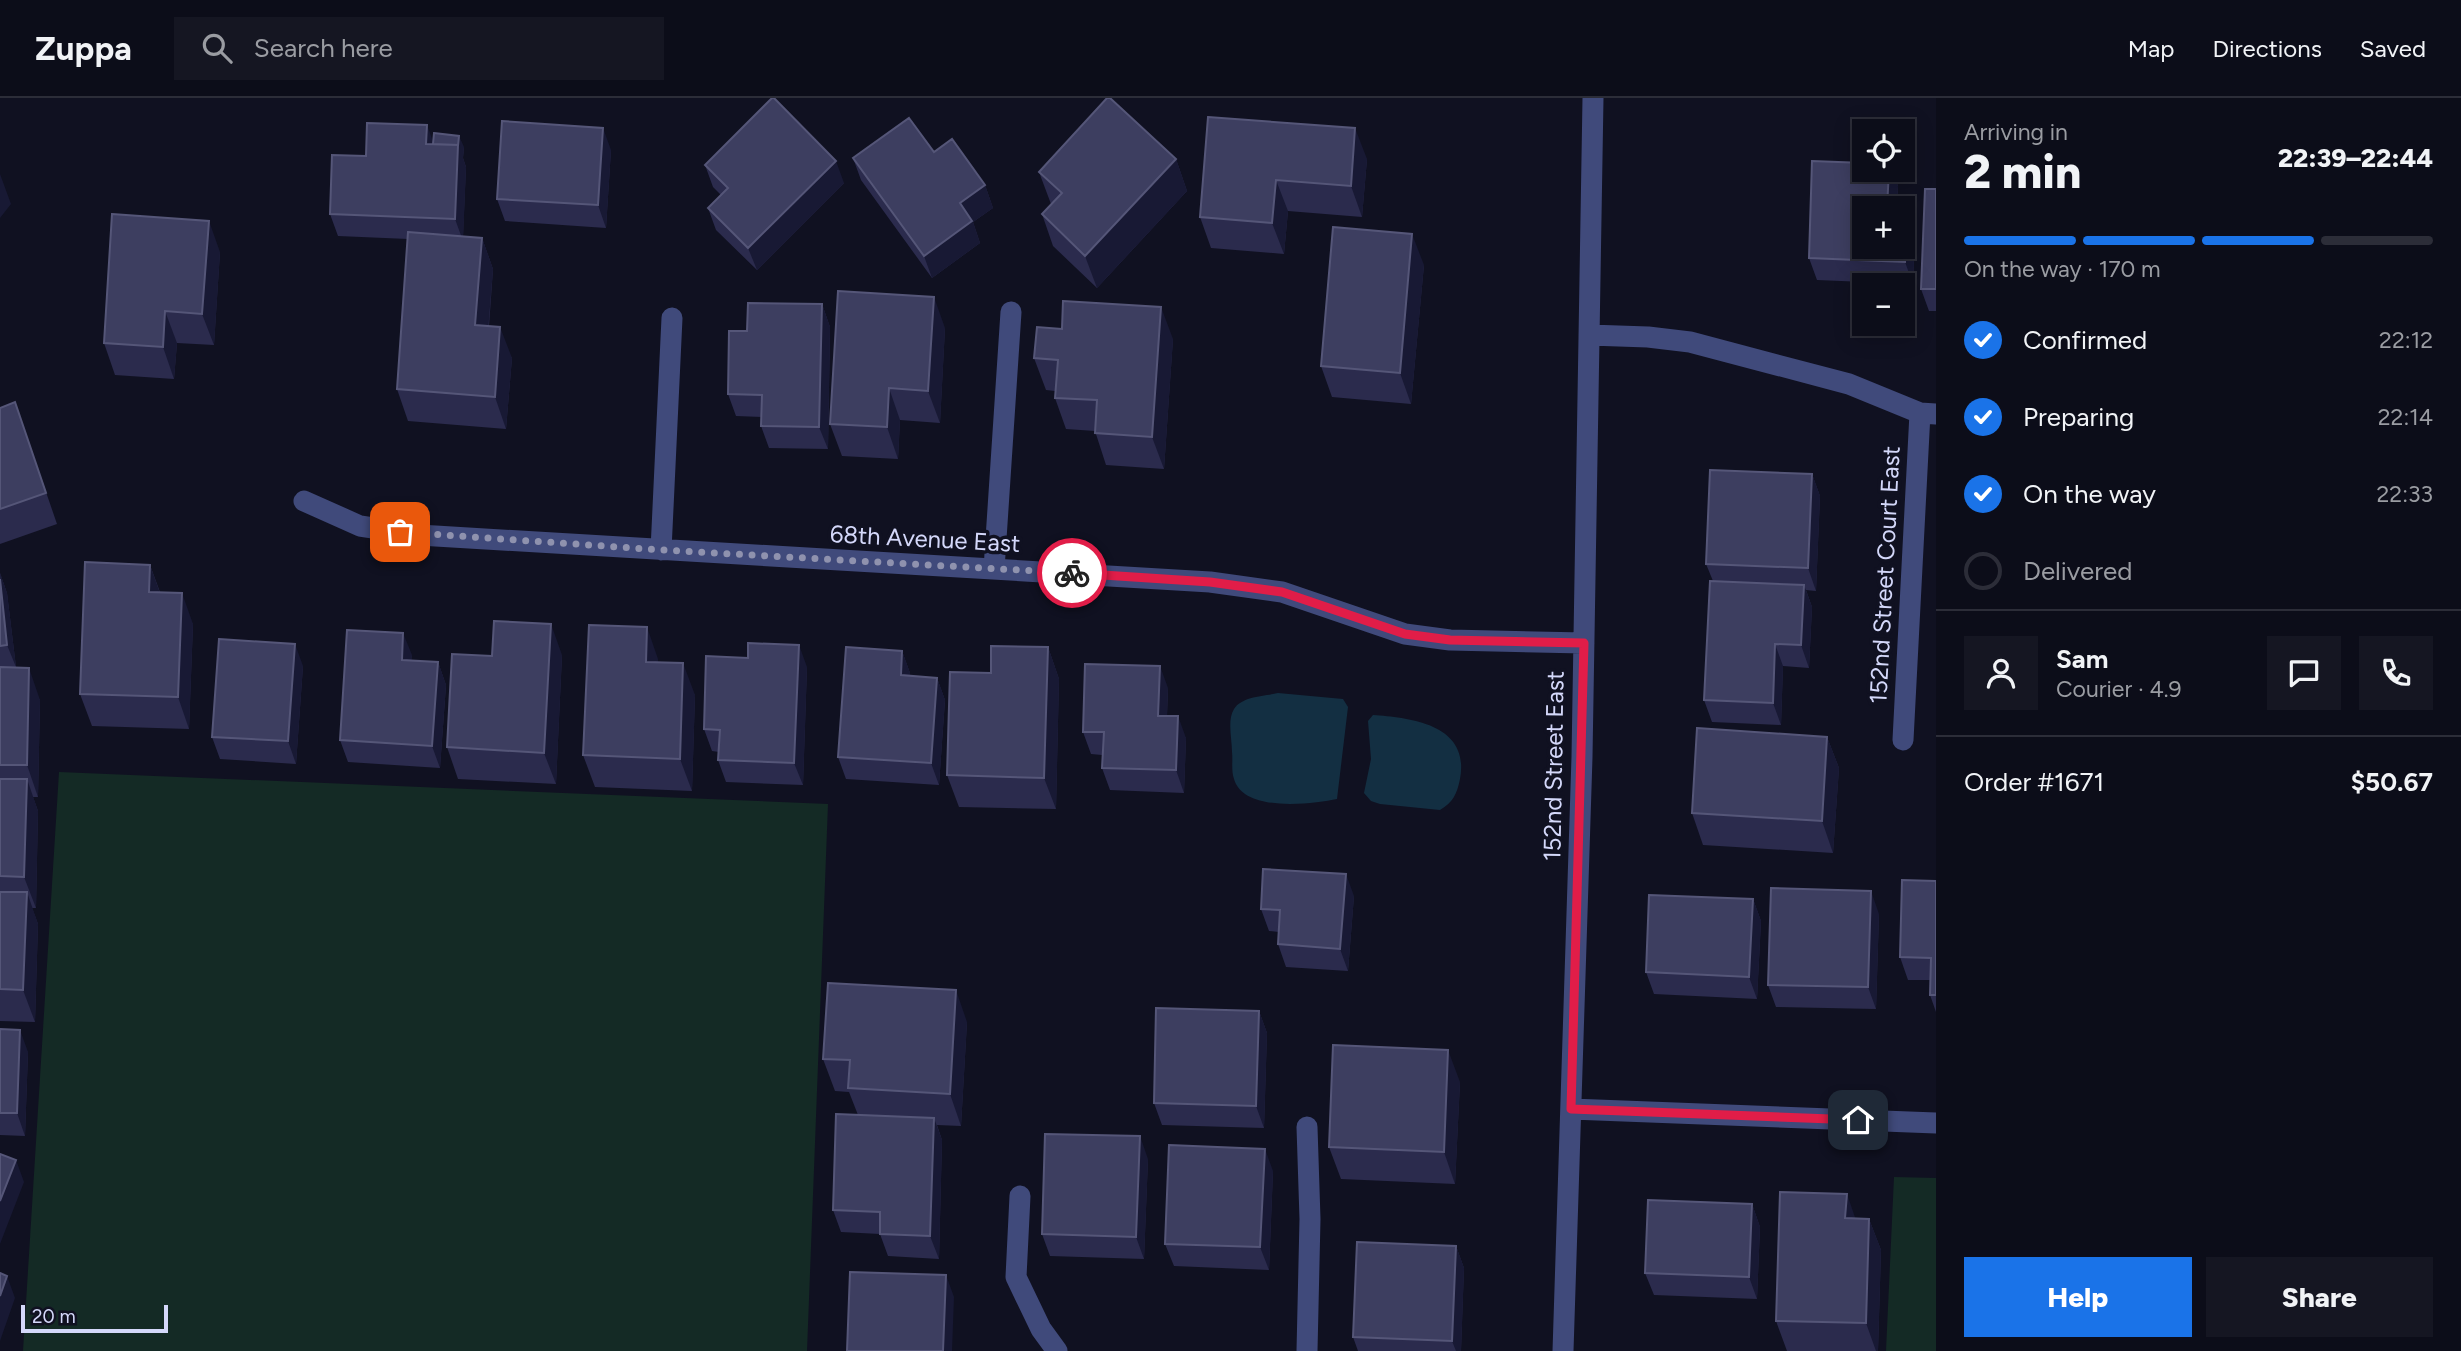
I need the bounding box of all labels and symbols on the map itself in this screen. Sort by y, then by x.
street label: 152nd Street Court East [1863,445,1906,705]
pin [370,502,430,562]
street label: 68th Avenue East [829,519,1021,558]
courier [1037,538,1107,608]
street label: 152nd Street East [1537,671,1570,861]
pin [1828,1090,1888,1150]
scale bar [21,1302,168,1334]

